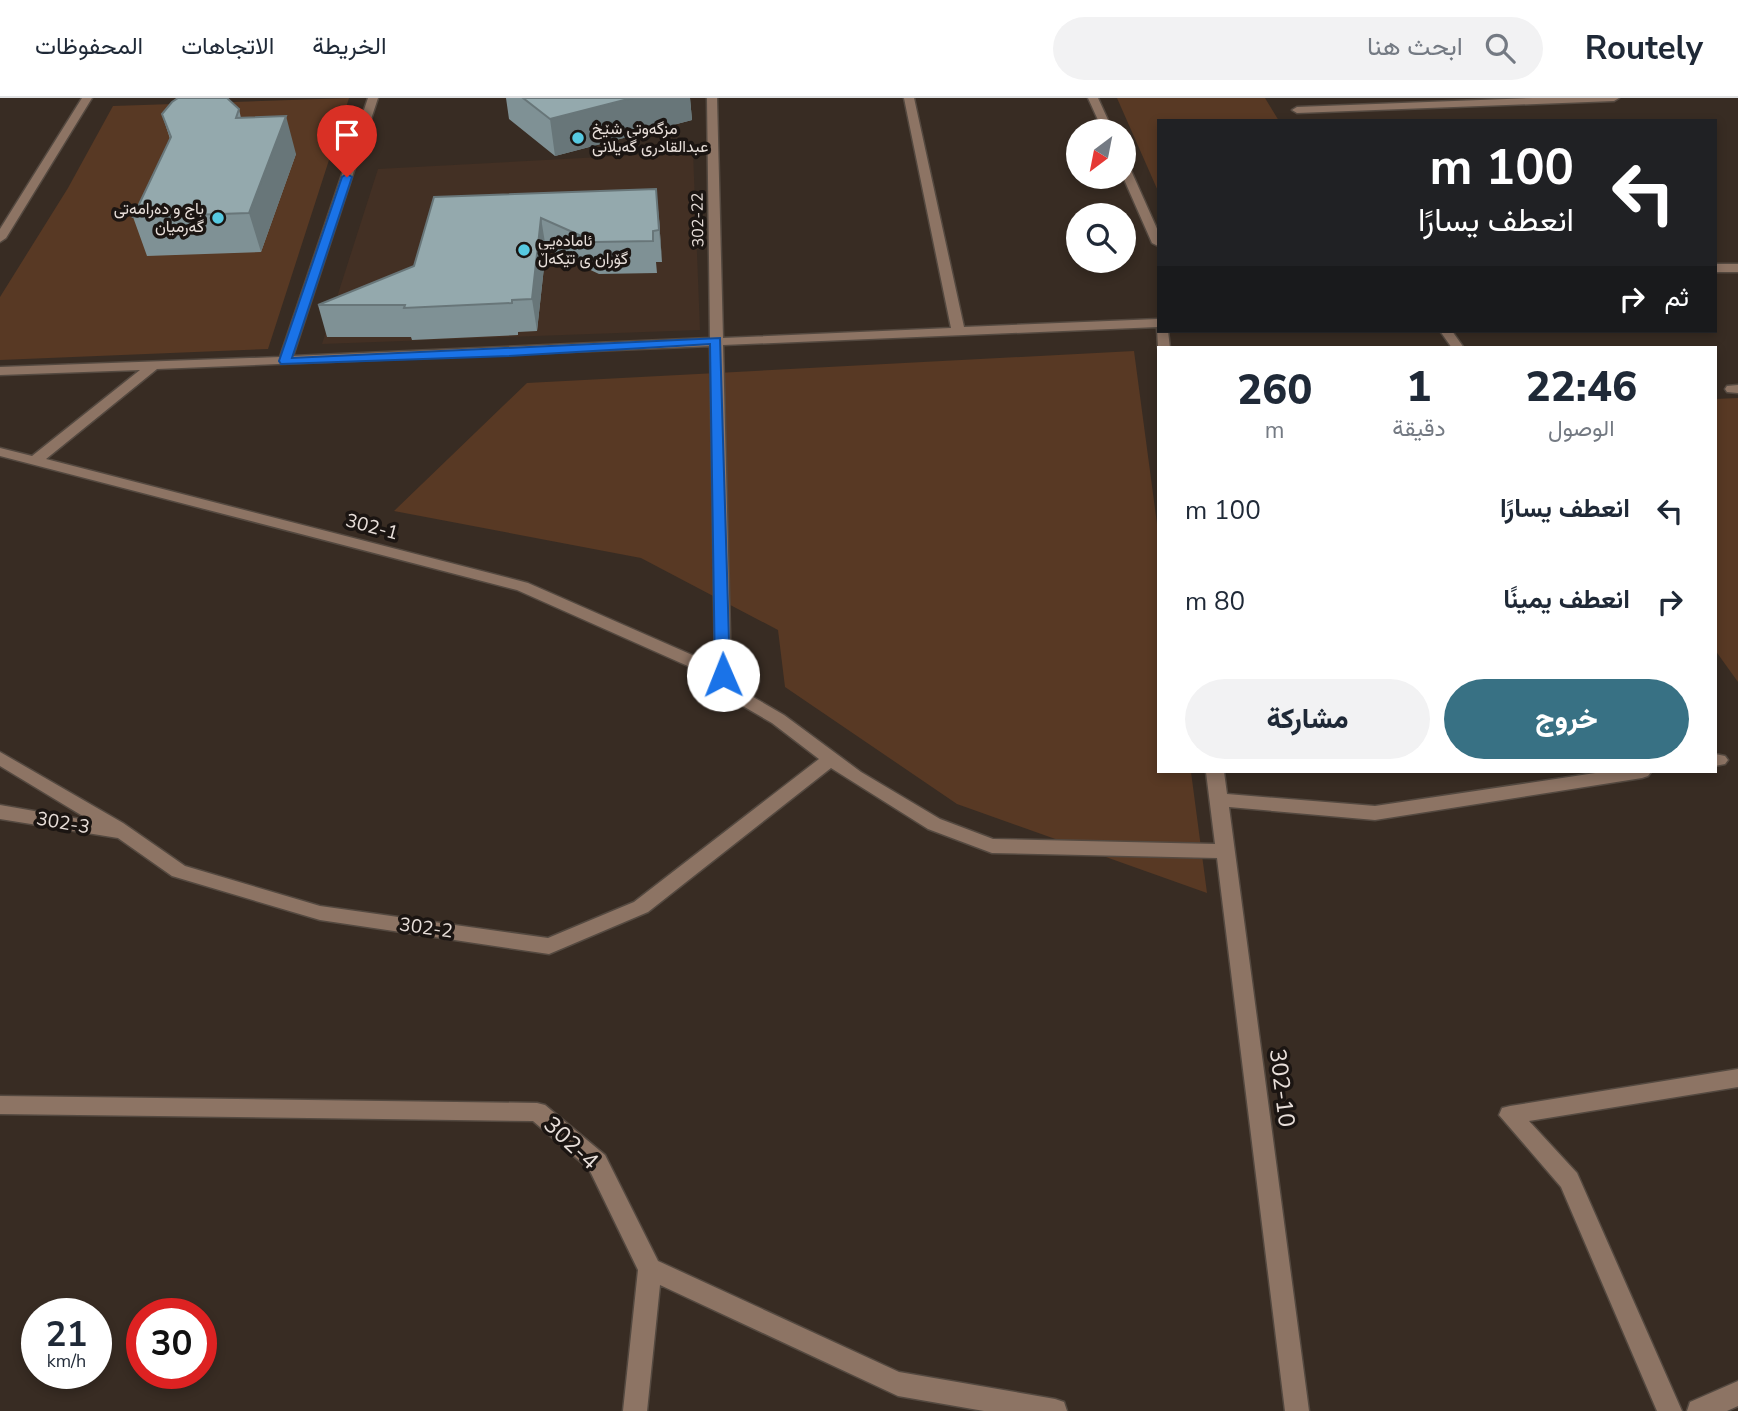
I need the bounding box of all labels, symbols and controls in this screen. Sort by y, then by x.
search box [1053,17,1543,80]
text: Routely [1585,26,1703,71]
text: ابحث هنا [1367,29,1463,64]
icon: search [1481,29,1519,67]
text: المحفوظات [35,30,143,62]
text: الاتجاهات [181,30,274,62]
text: الخريطة [312,30,387,62]
pin [317,105,377,177]
icon: arrive [328,116,366,154]
place label: مزگەوتی شێخ عبدالقادری گەیلانی [592,118,708,158]
north arrow [1066,119,1136,189]
map controls [1066,119,1136,273]
marker: مزگەوتی شێخ عبدالقادری گەیلانی [570,130,586,146]
text: 100 m [1430,134,1574,201]
icon: left [1598,147,1689,238]
street label: 302-22 [687,192,709,248]
place label: باج و دەرامەتی گەرمیان [114,198,204,238]
text: انعطف يسارًا [1418,199,1574,242]
button: search [1066,203,1136,273]
marker: باج و دەرامەتی گەرمیان [210,210,226,226]
place label: ئامادەیی گۆران ی تێکەڵ [538,230,628,270]
marker: ئامادەیی گۆران ی تێکەڵ [516,242,532,258]
icon: right [1613,280,1651,318]
text: ثم [1665,280,1689,315]
text: 1 [1406,359,1432,416]
text: 22:46 [1525,359,1637,416]
text: 260 [1237,362,1313,419]
text: دقيقة [1392,413,1446,444]
text: الوصول [1548,413,1614,444]
text: m [1265,415,1285,446]
text: انعطف يسارًا [1500,491,1630,526]
icon: left [1651,492,1689,530]
text: 100 m [1185,493,1261,528]
street label: 302-1 [343,507,401,547]
text: انعطف يمينًا [1503,582,1630,617]
icon: right [1651,583,1689,621]
text: 80 m [1185,584,1245,619]
position arrow [686,638,760,712]
button: مشاركة [1185,679,1430,759]
button: خروج [1444,679,1689,759]
street label: 302-3 [34,806,92,840]
street label: 302-2 [398,911,454,945]
street label: 302-10 [1262,1047,1302,1129]
street label: 302-4 [537,1110,605,1176]
speed limit sign: 30 [126,1298,217,1389]
text: 21 [45,1311,88,1358]
text: km/h [47,1349,86,1373]

